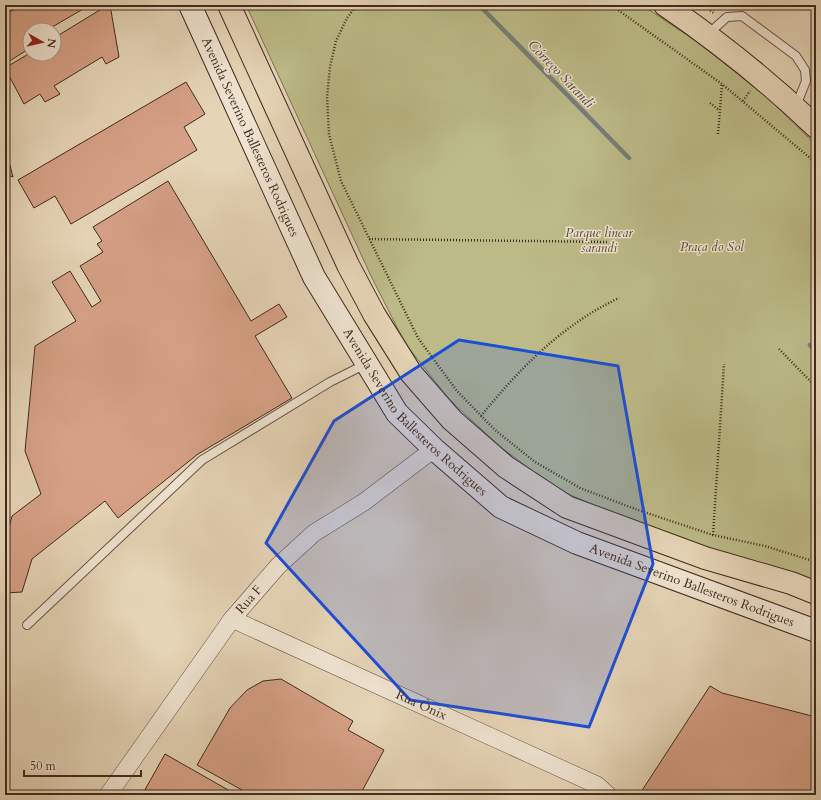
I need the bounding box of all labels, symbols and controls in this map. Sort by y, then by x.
north arrow [22,22,62,62]
street label: Avenida Severino Ballesteros Rodrigues [197,34,303,239]
water label: Córrego Sarandi [524,36,599,112]
text: N [43,38,59,50]
park label: Parque linear sarandi [565,224,633,257]
park label: Praça do Sol [680,238,744,256]
street label: Avenida Severino Ballesteros Rodrigues [338,325,491,500]
street label: Avenida Severino Ballesteros Rodrigues [587,539,797,631]
street label: Rua F [231,581,266,618]
street label: Rua Ônix [393,686,450,725]
scale bar [24,752,141,778]
text: 50 m [30,758,57,774]

